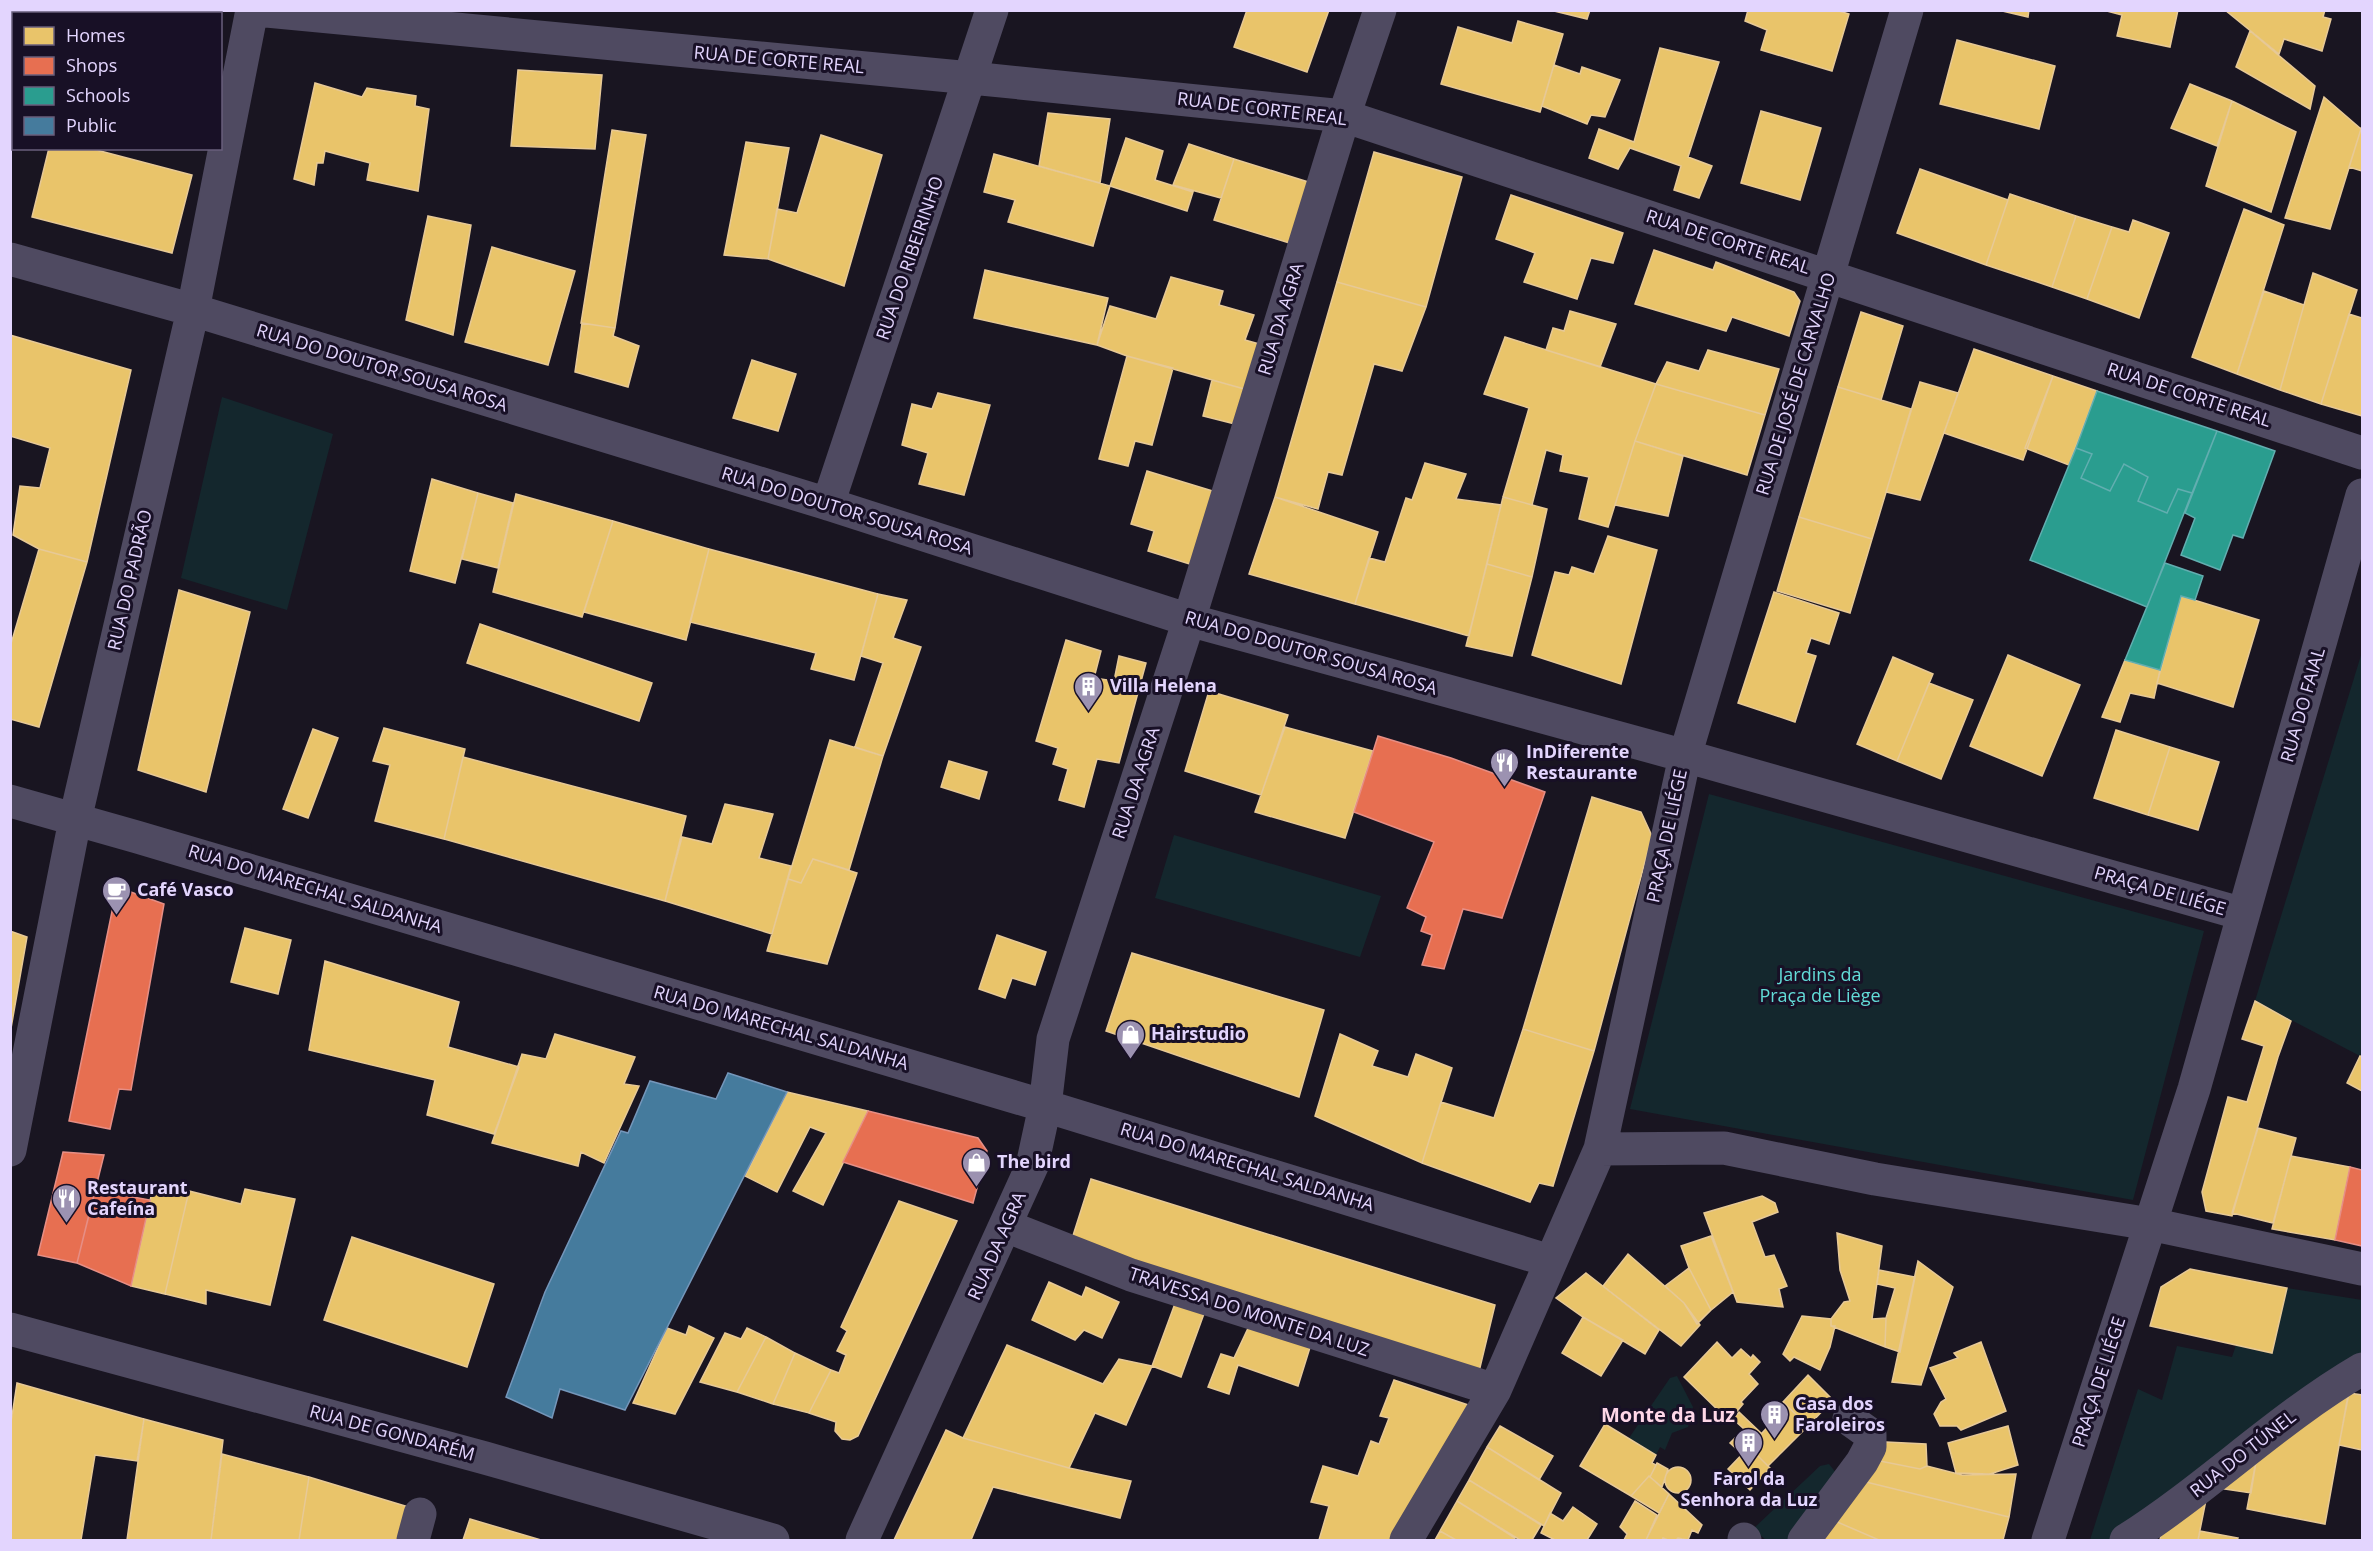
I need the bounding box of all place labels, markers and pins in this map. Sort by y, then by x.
building icon: Villa Helena [1073,670,1105,712]
place label: Villa Helena [1110,673,1217,697]
place label: InDiferente Restaurante [1526,739,1637,784]
restaurant icon: InDiferente Restaurante [1489,746,1521,788]
cafe icon: Café Vasco [100,874,132,916]
place label: Café Vasco [137,877,234,901]
shop icon: Hairstudio [1114,1018,1146,1060]
place label: Hairstudio [1151,1021,1246,1045]
shop icon: The bird [960,1146,992,1188]
place label: The bird [997,1149,1071,1173]
place label: Restaurant Cafeína [87,1175,188,1220]
restaurant icon: Restaurant Cafeína [50,1182,82,1224]
place label: Casa dos Faroleiros [1795,1391,1885,1436]
building icon: Casa dos Faroleiros [1758,1398,1790,1440]
building icon: Farol da Senhora da Luz [1733,1426,1765,1468]
place label: Farol da Senhora da Luz [1681,1466,1818,1511]

